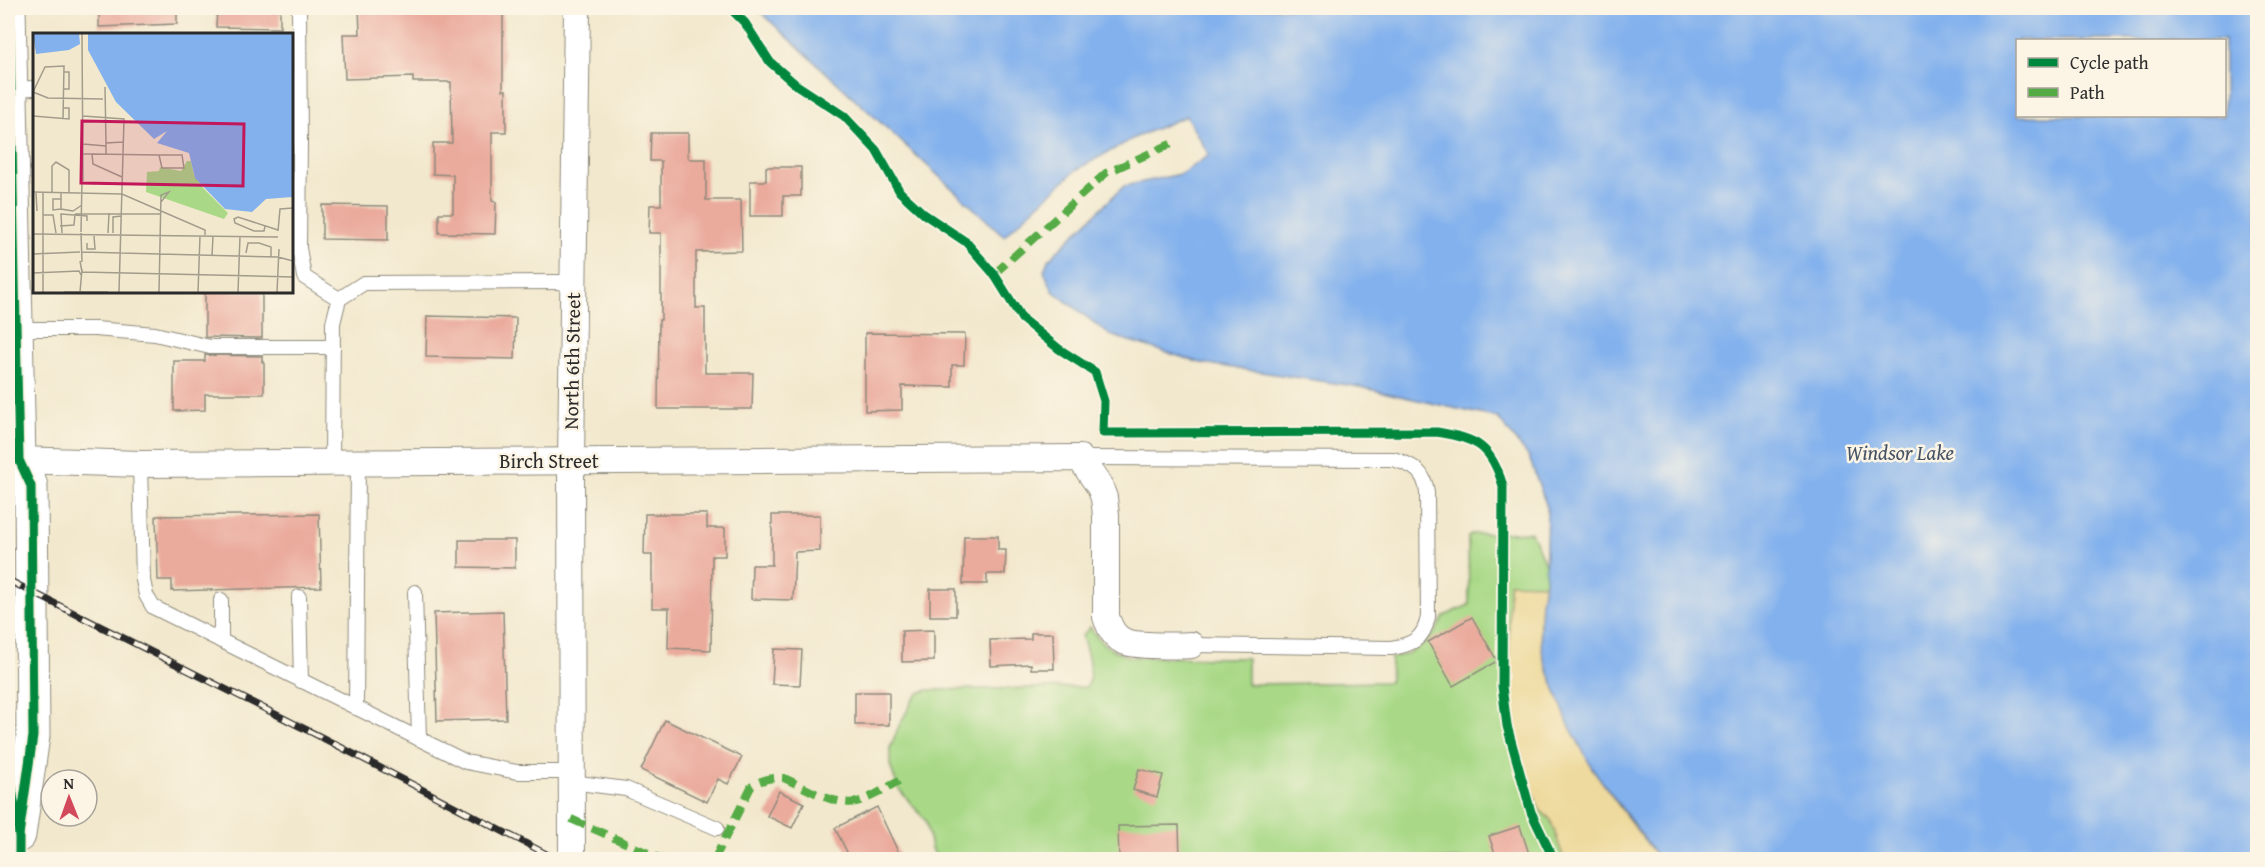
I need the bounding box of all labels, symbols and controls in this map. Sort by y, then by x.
inset map [33,33,292,292]
legend [2016,39,2226,117]
text: Cycle path [2070,49,2149,76]
text: Path [2070,79,2105,106]
street label: North 6th Street [556,292,587,430]
water label: Windsor Lake [1846,437,1954,468]
street label: Birch Street [499,446,599,475]
north arrow [39,768,99,828]
text: N [63,771,75,795]

